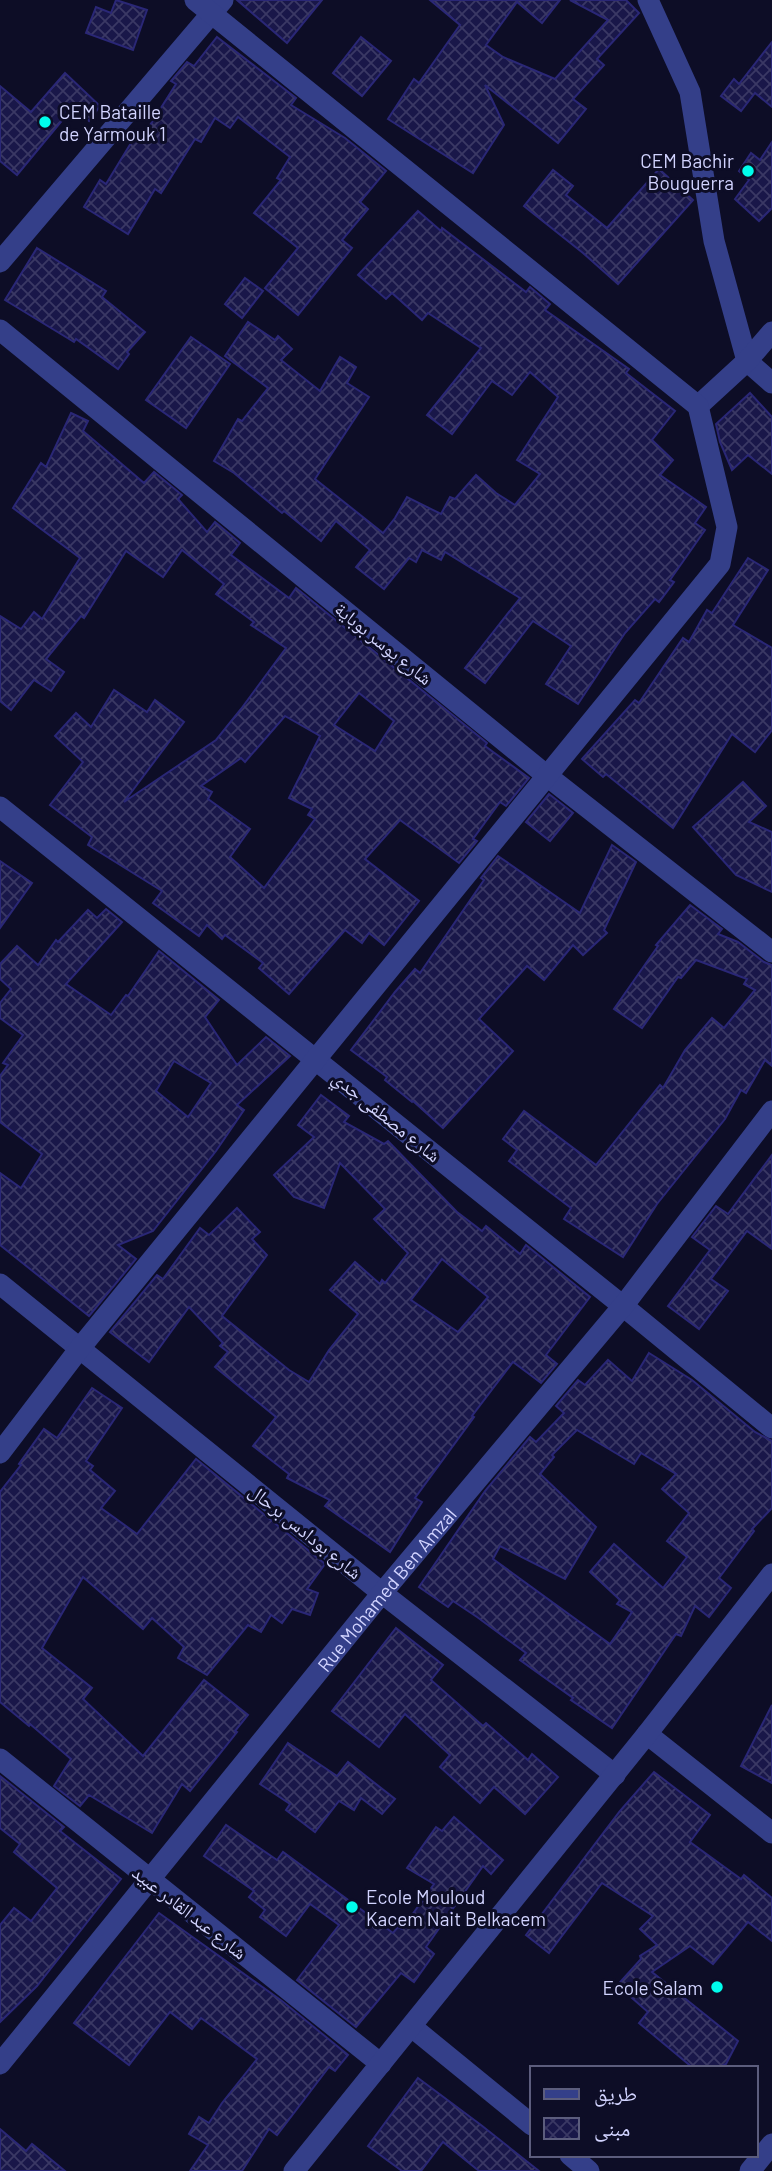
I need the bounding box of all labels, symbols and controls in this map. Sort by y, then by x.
place label: CEM Bataille de Yarmouk 1 [59,100,166,145]
marker: CEM Bataille de Yarmouk 1 [37,114,53,130]
place label: CEM Bachir Bouguerra [640,149,734,194]
marker: CEM Bachir Bouguerra [740,163,756,179]
street label: شارع يوسر بوباية [330,597,437,690]
street label: شارع مصطفى جدي [325,1065,446,1170]
street label: شارع بودادس برحال [244,1479,367,1584]
street label: Rue Mohamed Ben Amzal [312,1503,460,1676]
street label: شارع عبد القادر عبيد [128,1860,252,1965]
place label: Ecole Mouloud Kacem Nait Belkacem [366,1885,546,1930]
marker: Ecole Mouloud Kacem Nait Belkacem [344,1899,360,1915]
place label: Ecole Salam [602,1976,703,1999]
marker: Ecole Salam [709,1979,725,1995]
legend [530,2066,758,2157]
text: طريق [594,2080,637,2107]
text: مبنى [594,2115,630,2142]

